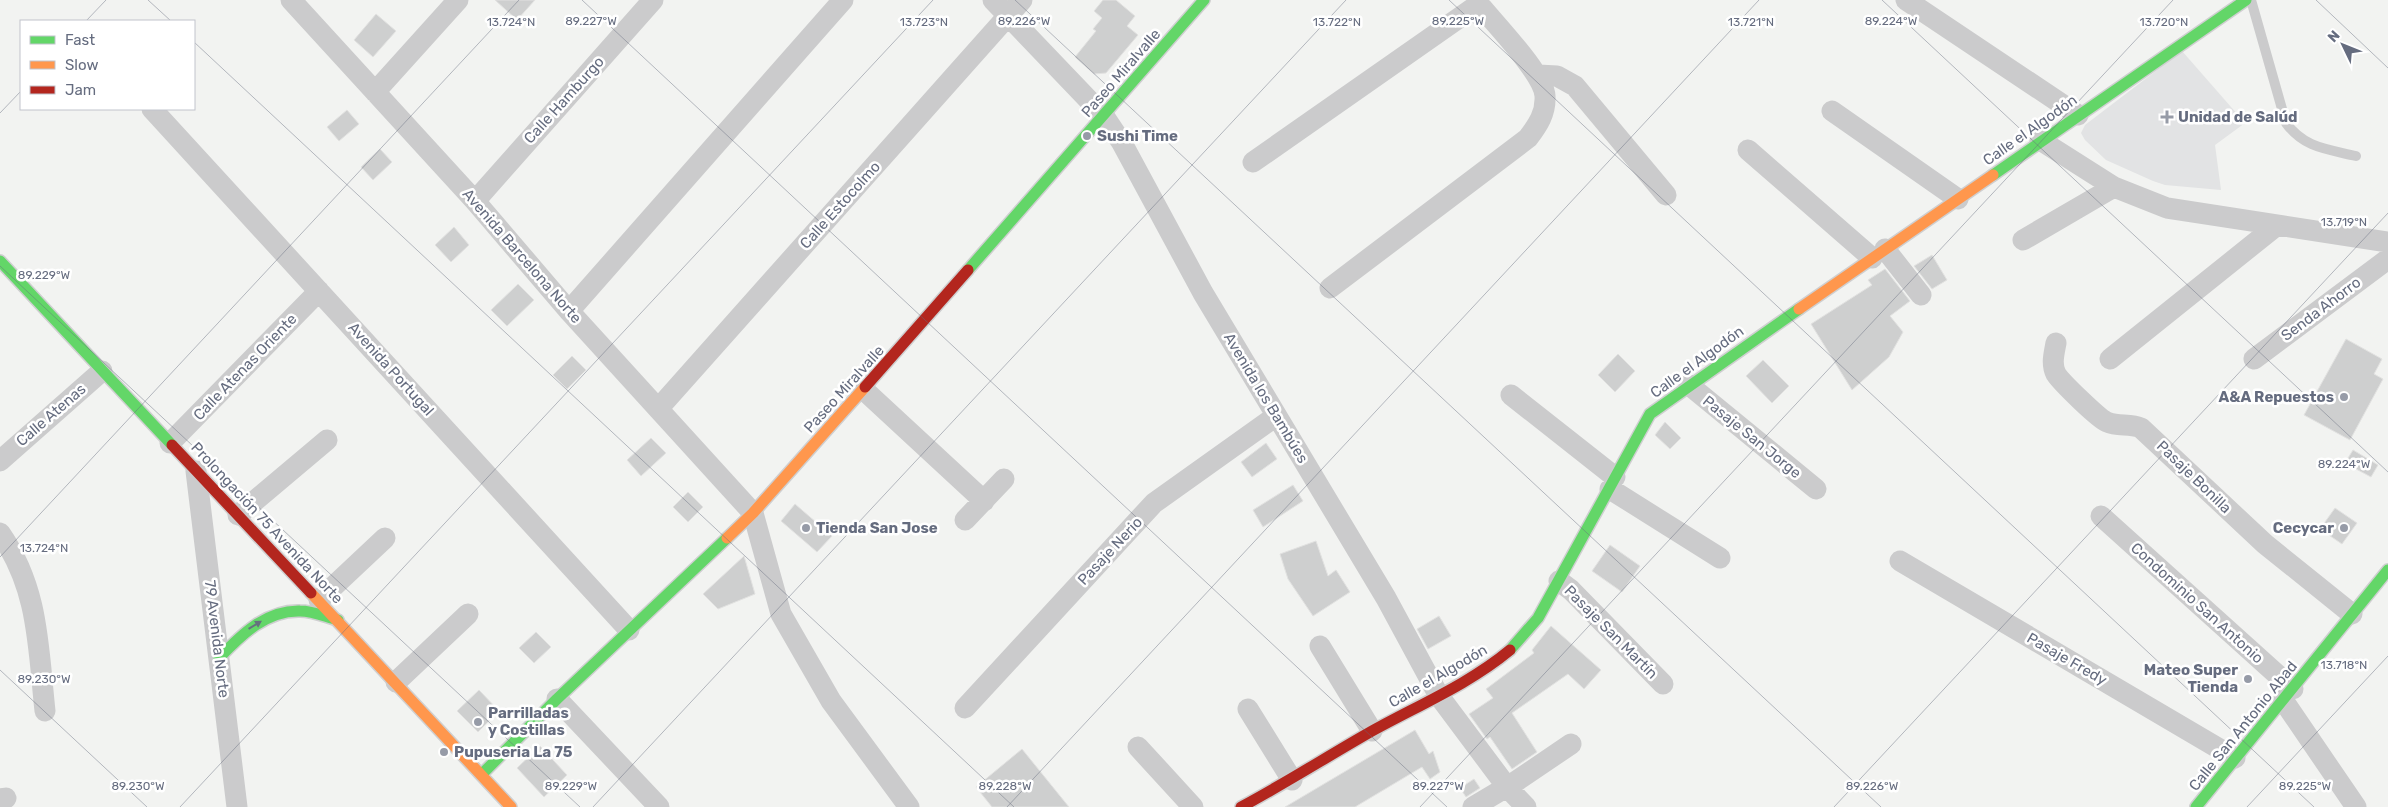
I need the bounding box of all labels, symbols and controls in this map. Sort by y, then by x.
text: 89.227°W [565,14,617,28]
text: 89.226°W [998,14,1051,28]
text: 89.225°W [1432,14,1485,28]
text: 89.224°W [1865,14,1918,28]
text: 13.724°N [487,15,535,29]
text: 13.723°N [900,15,948,29]
text: 13.722°N [1313,15,1361,29]
text: 13.721°N [1728,15,1774,29]
text: 13.720°N [2140,15,2188,29]
legend [20,20,195,110]
north arrow [2318,20,2368,70]
street label: Paseo Miralvalle [1078,25,1164,121]
text: N [2324,27,2344,46]
text: Fast [65,31,95,49]
street label: Calle Hamburgo [520,53,608,147]
text: Slow [65,56,98,74]
text: Jam [65,81,96,99]
street label: Calle el Algodón [1979,91,2081,169]
place label: Unidad de Salúd [2178,108,2298,126]
marker: Unidad de Salúd [2160,110,2174,124]
place label: Sushi Time [1097,127,1178,145]
marker: Sushi Time [1081,130,1093,142]
street label: Calle Estocolmo [796,158,884,252]
street label: Avenida Barcelona Norte [459,185,585,327]
text: 13.719°N [2321,215,2367,229]
text: 89.229°W [18,268,71,282]
street label: Senda Ahorro [2278,273,2364,345]
street label: Calle Atenas Oriente [190,310,300,424]
street label: Avenida Portugal [344,319,438,419]
street label: Calle el Algodón [1647,322,1747,402]
street label: Avenida los Bambúes [1220,330,1312,467]
street label: Paseo Miralvalle [800,342,888,436]
street label: Calle Atenas [13,380,90,450]
place label: A&A Repuestos [2219,388,2334,406]
marker: A&A Repuestos [2338,391,2350,403]
street label: Pasaje San Jorge [1699,392,1805,482]
street label: Pasaje Bonilla [2153,437,2235,517]
street label: Prolongación 75 Avenida Norte [187,439,347,607]
text: 89.224°W [2318,457,2371,471]
street label: Pasaje Nerio [1074,513,1146,589]
place label: Tienda San Jose [816,519,938,537]
place label: Cecycar [2273,519,2334,537]
marker: Tienda San Jose [800,522,812,534]
marker: Cecycar [2338,522,2350,534]
street label: Condominio San Antonio [2127,539,2267,667]
text: 13.724°N [20,541,68,555]
street label: 79 Avenida Norte [201,579,233,699]
street label: Pasaje San Martín [1561,582,1661,682]
one-way arrow [248,621,261,630]
street label: Pasaje Fredy [2024,629,2110,689]
street label: Calle el Algodón [1385,640,1491,712]
street label: Calle San Antonio Abad [2185,657,2301,795]
text: 13.718°N [2321,658,2367,672]
place label: Mateo Super Tienda [2144,661,2238,696]
text: 89.230°W [17,672,71,686]
marker: Mateo Super Tienda [2242,673,2254,685]
place label: Parrilladas y Costillas [488,704,569,739]
marker: Parrilladas y Costillas [472,716,484,728]
place label: Pupuseria La 75 [454,743,573,761]
marker: Pupuseria La 75 [438,746,450,758]
text: 89.230°W [111,779,165,793]
text: 89.229°W [545,779,598,793]
text: 89.228°W [979,779,1032,793]
text: 89.227°W [1412,779,1464,793]
text: 89.226°W [1846,779,1899,793]
text: 89.225°W [2279,779,2332,793]

